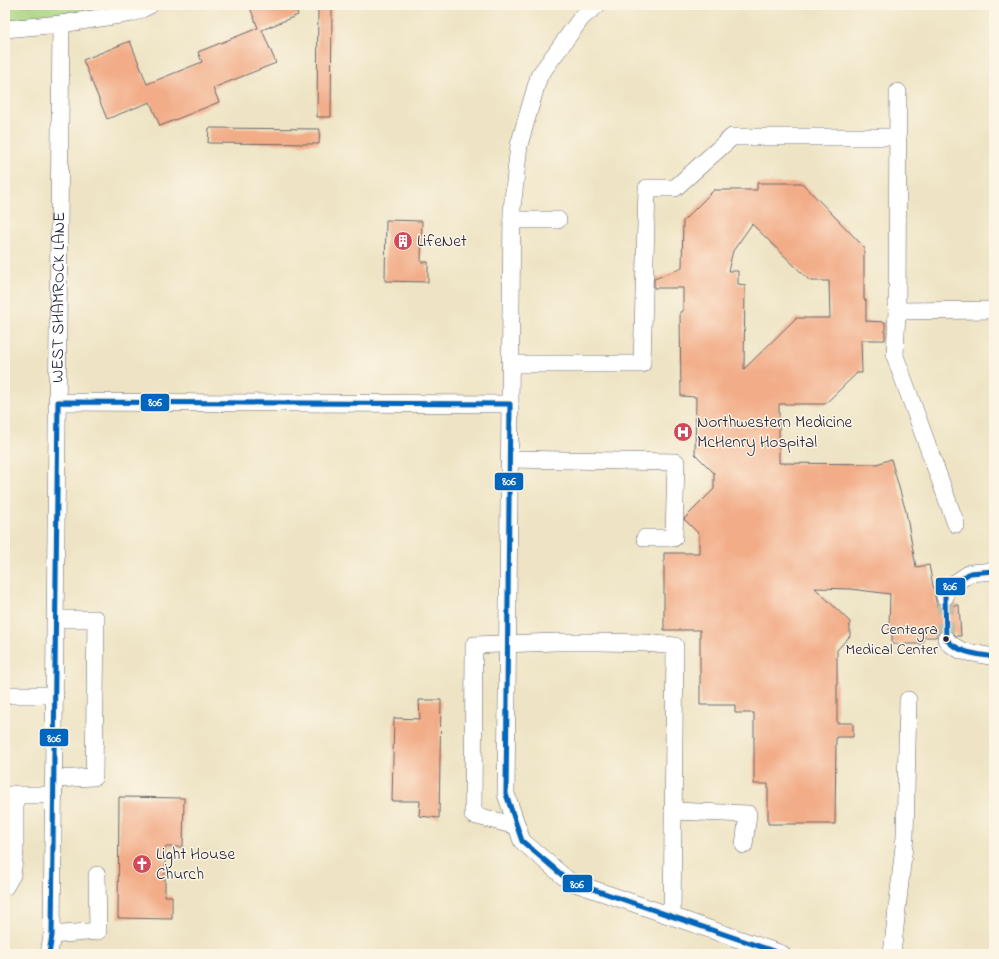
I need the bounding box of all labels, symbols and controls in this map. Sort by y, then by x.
street label: WEST SHAMROCK LANE [45,212,72,383]
place label: LifeNet [417,229,467,254]
building icon: LifeNet [392,230,414,252]
line badge: 806 [140,393,170,412]
text: 806 [147,395,162,411]
place label: Northwestern Medicine McHenry Hospital [697,410,853,456]
hospital icon: Northwestern Medicine McHenry Hospital [672,421,694,443]
line badge: 806 [494,472,524,491]
text: 806 [501,474,516,490]
line badge: 806 [935,577,966,596]
text: 806 [942,579,957,595]
place label: Centegra Medical Center [845,618,938,662]
marker: Centegra Medical Center [941,634,951,644]
line badge: 806 [39,728,69,747]
text: 806 [46,731,61,747]
place label: Light House Church [156,842,235,887]
church icon: Light House Church [131,853,153,875]
line badge: 806 [562,874,593,893]
text: 806 [569,877,584,893]

